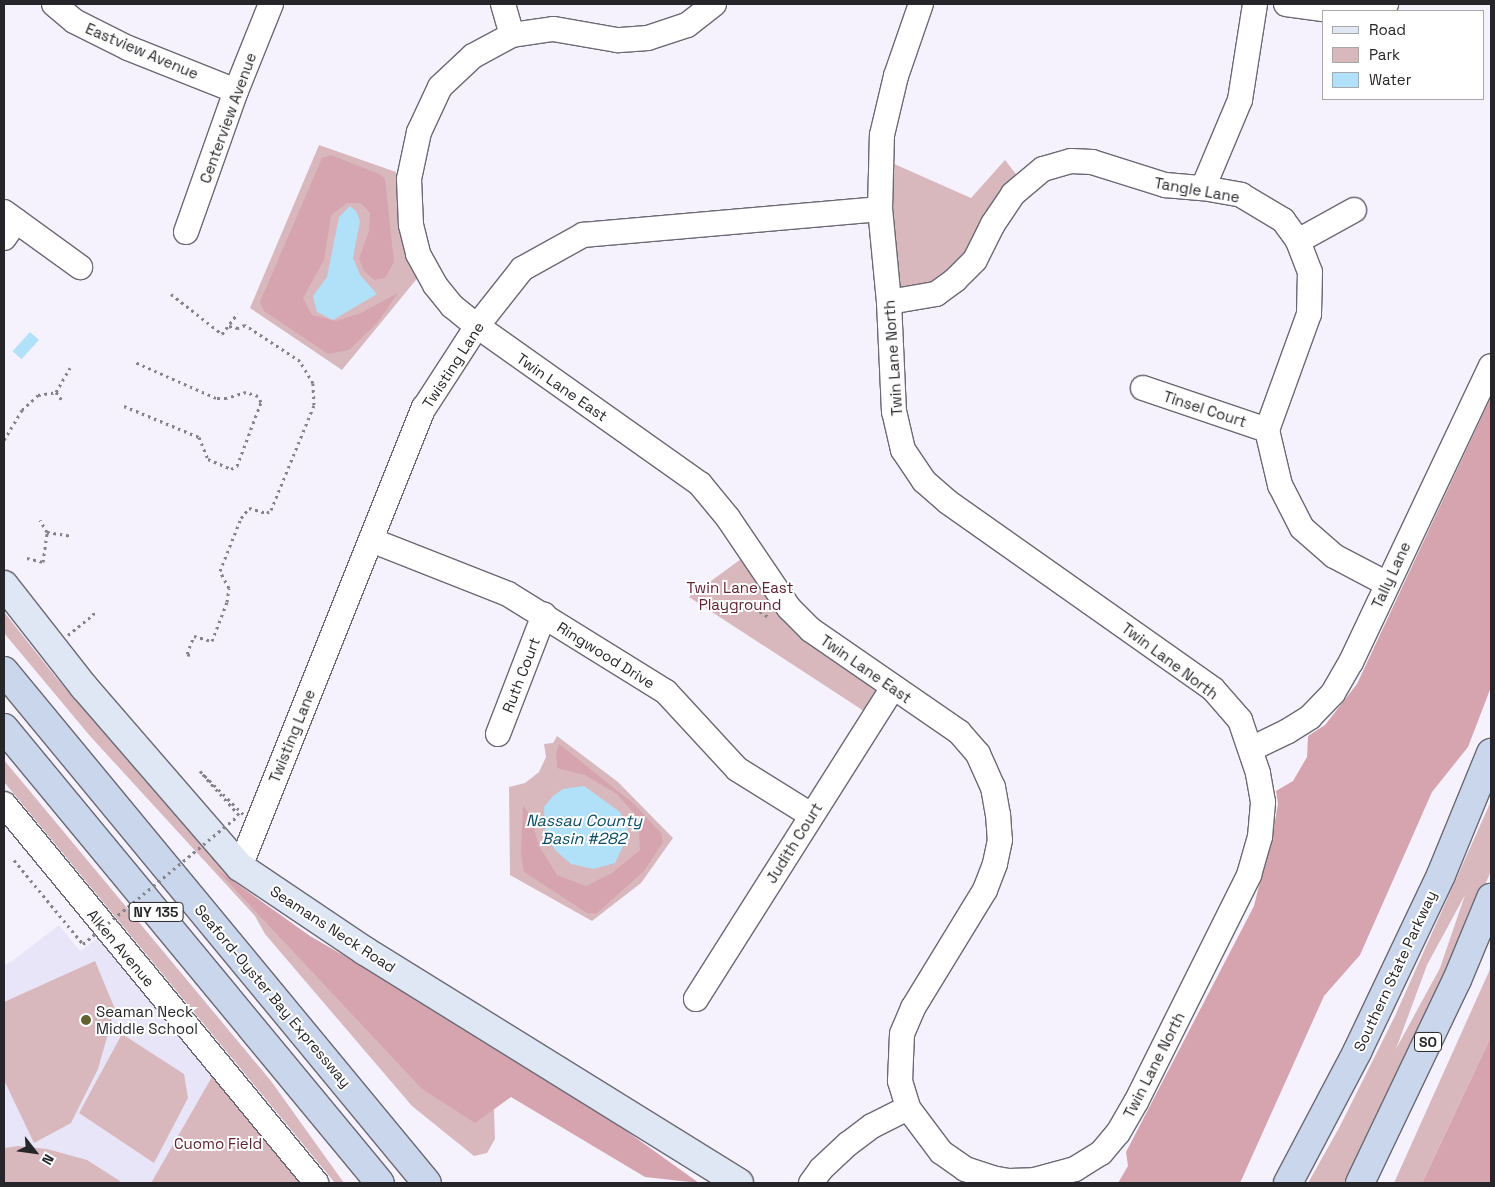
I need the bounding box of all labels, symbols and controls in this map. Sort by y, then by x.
legend [1322,10,1485,100]
street label: Eastview Avenue [83,19,201,83]
text: Road [1369,20,1406,39]
text: Park [1369,45,1400,64]
street label: Centerview Avenue [196,50,260,186]
text: Water [1369,70,1411,89]
street label: Tangle Lane [1153,174,1241,206]
street label: Twin Lane North [880,299,906,417]
street label: Twisting Lane [418,318,488,412]
street label: Twin Lane East [513,349,611,425]
street label: Tinsel Court [1161,387,1249,431]
street label: Tally Lane [1368,539,1414,611]
park label: Twin Lane East Playground [687,578,793,613]
street label: Ringwood Drive [554,618,658,692]
street label: Twin Lane North [1118,619,1222,703]
street label: Twin Lane East [817,631,915,707]
street label: Ruth Court [498,635,544,715]
street label: Twisting Lane [265,687,319,785]
street label: Judith Court [762,799,826,887]
water label: Nassau County Basin #282 [526,811,642,849]
street label: Seamans Neck Road [267,882,399,976]
street label: Southern State Parkway [1350,888,1440,1054]
road number: NY 135 [128,900,184,924]
street label: Seaford-Oyster Bay Expressway [191,901,355,1091]
street label: Alken Avenue [83,906,159,990]
place label: Seaman Neck Middle School [96,1002,198,1037]
street label: Twin Lane North [1120,1009,1188,1121]
marker: Seaman Neck Middle School [80,1014,92,1026]
road number: SO [1413,1030,1443,1054]
north arrow [10,1127,60,1177]
park label: Cuomo Field [174,1135,262,1153]
text: N [38,1151,58,1168]

